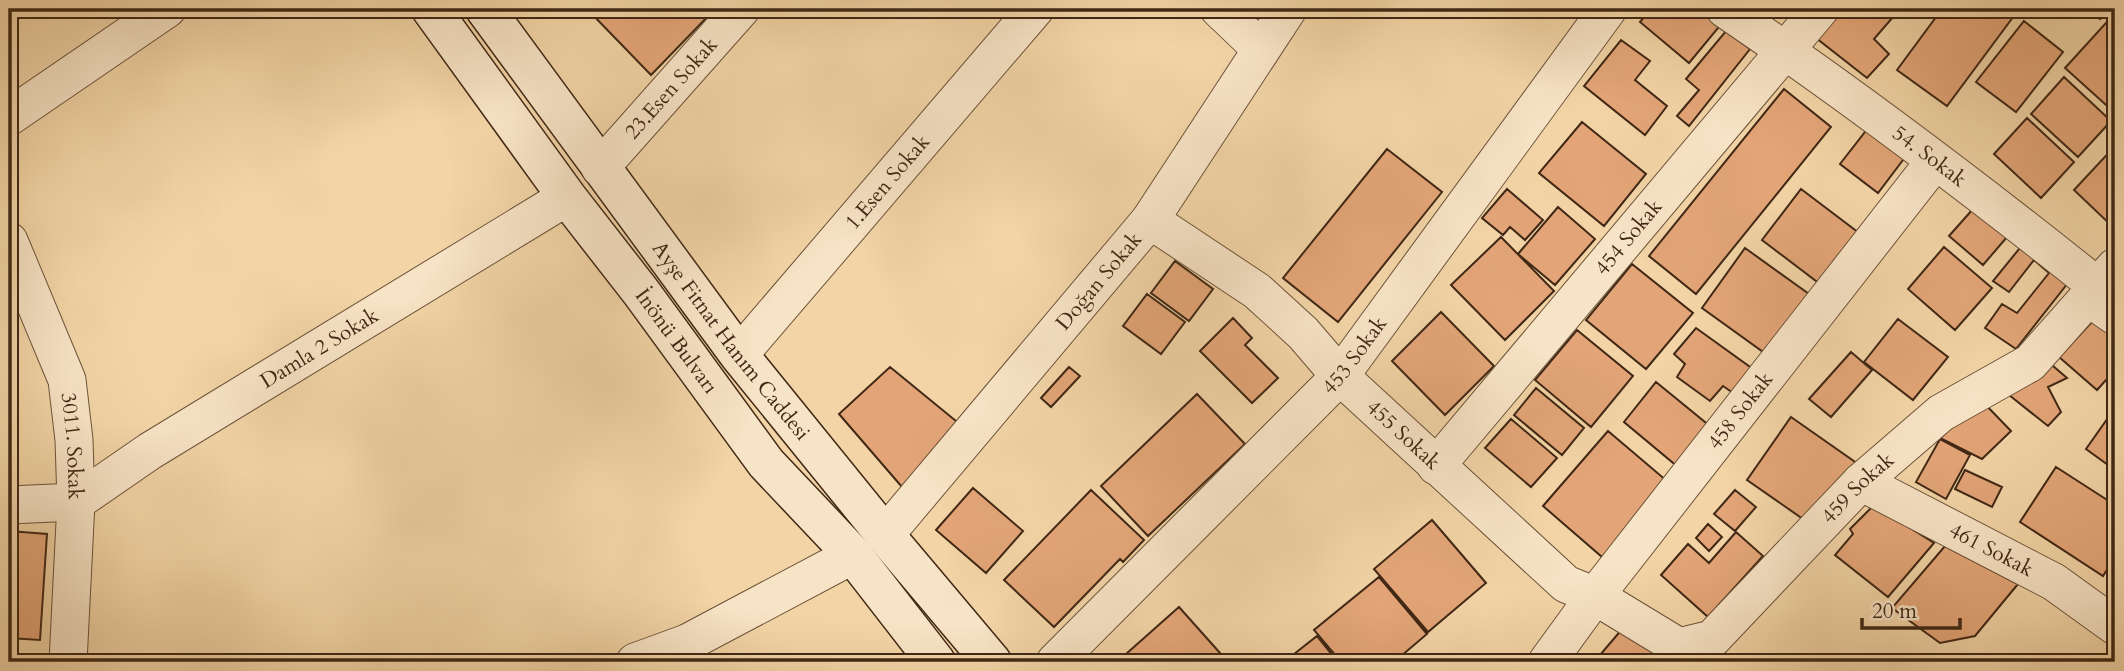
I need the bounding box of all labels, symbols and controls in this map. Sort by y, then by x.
street label: 23.Esen Sokak [618,30,725,145]
street label: 54. Sokak [1887,119,1973,194]
street label: 1.Esen Sokak [838,127,937,236]
street label: 454 Sokak [1588,192,1669,281]
street label: Doğan Sokak [1049,225,1149,336]
street label: Ayşe Fitnat Hanım Caddesi [646,235,817,446]
street label: İnönü Bulvarı [628,282,725,400]
street label: Damla 2 Sokak [254,300,384,395]
street label: 453 Sokak [1315,310,1394,401]
street label: 458 Sokak [1700,365,1780,455]
street label: 3011. Sokak [54,391,90,501]
street label: 455 Sokak [1360,393,1448,477]
street label: 459 Sokak [1814,445,1901,530]
street label: 461 Sokak [1944,516,2039,584]
scale bar [1862,587,1960,631]
text: 20 m [1872,597,1917,626]

